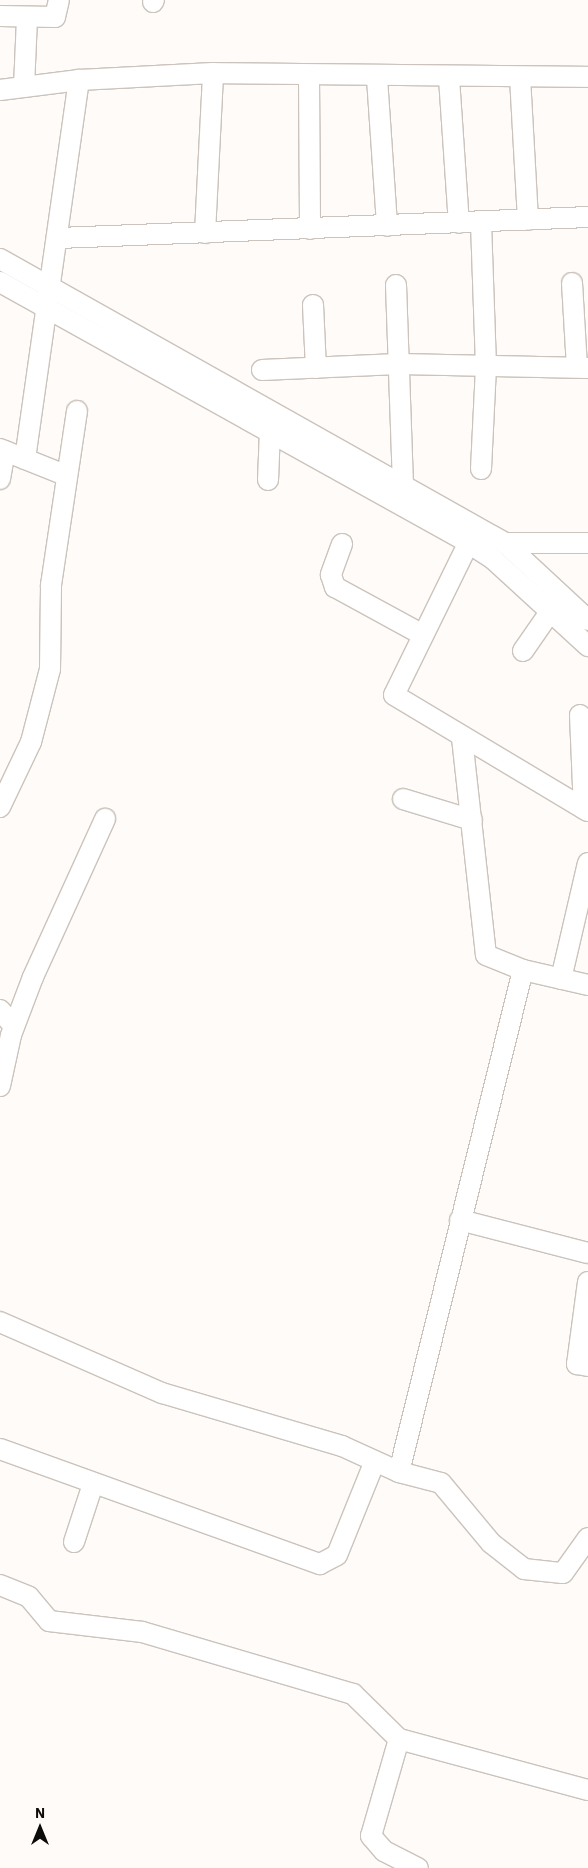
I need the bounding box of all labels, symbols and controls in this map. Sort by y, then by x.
north arrow [15,1803,65,1853]
text: N [35,1804,45,1822]

